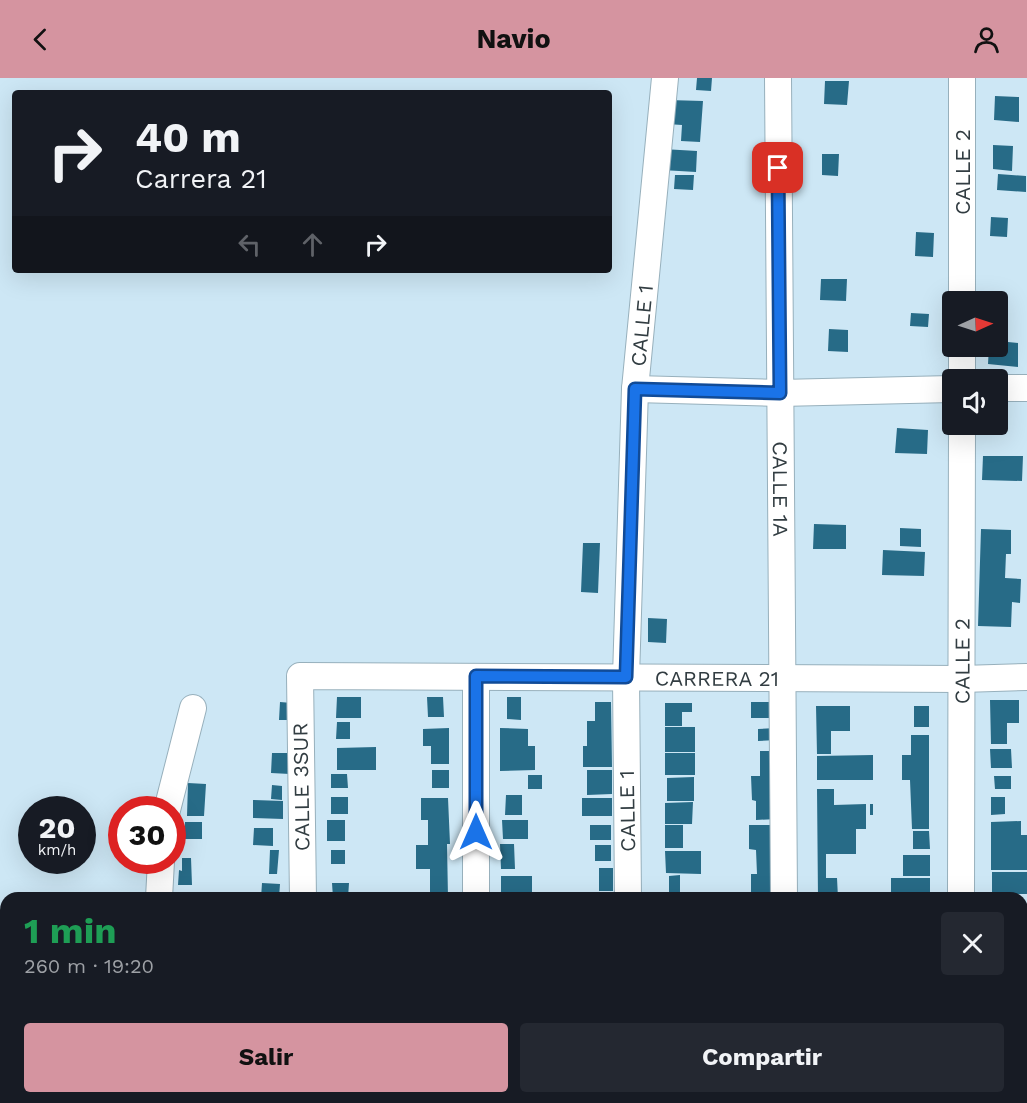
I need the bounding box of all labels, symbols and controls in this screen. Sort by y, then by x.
icon: back [24,23,57,56]
text: Navio [476,23,551,55]
icon: person [970,23,1003,56]
text: 40 m [135,113,241,162]
icon: right [36,114,114,192]
street label: CALLE 2 [950,129,975,215]
pin [752,142,803,193]
icon: arrive [761,151,794,184]
text: Carrera 21 [135,163,267,195]
icon: left [233,228,266,261]
icon: ahead [296,228,329,261]
icon: right [359,228,392,261]
street label: CALLE 1 [625,284,657,367]
north arrow [942,291,1008,357]
map controls [942,291,1008,435]
button: sound [942,369,1008,435]
street label: CALLE 1A [768,441,794,537]
street label: CALLE 2 [949,618,974,704]
street label: CARRERA 21 [655,665,779,691]
street label: CALLE 3SUR [287,723,315,851]
street label: CALLE 1 [614,770,640,852]
speed limit sign: 30 [108,796,186,874]
position arrow [444,800,508,864]
text: 20 [38,810,76,845]
text: km/h [38,841,76,859]
text: 1 min [24,910,116,952]
button: close [941,912,1004,975]
text: 260 m · 19:20 [24,954,154,978]
button: Salir [24,1023,508,1092]
button: Compartir [520,1023,1004,1092]

